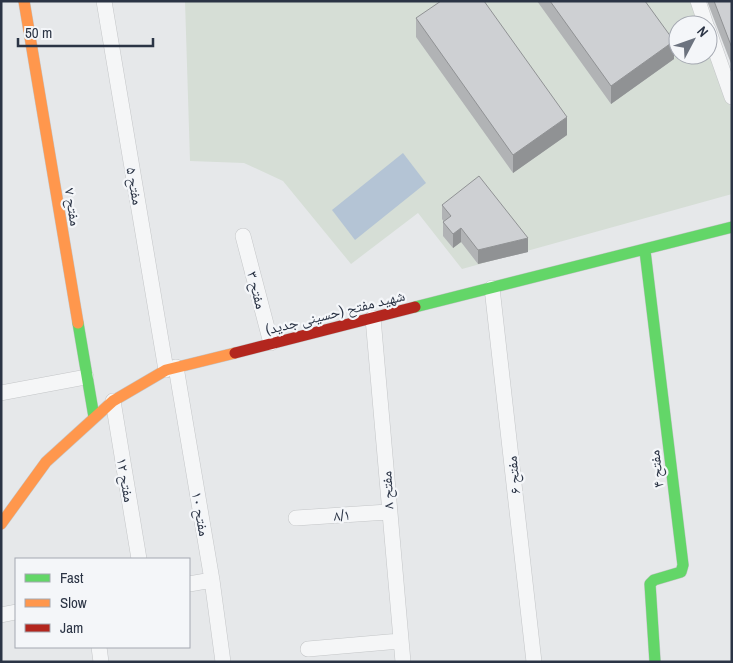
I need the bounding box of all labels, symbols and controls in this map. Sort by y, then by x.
scale bar [18,15,152,47]
north arrow [668,15,718,65]
text: 50 m [25,22,52,43]
text: N [693,22,712,41]
street label: مفتح ۵ [121,165,149,207]
street label: مفتح ۷ [60,186,86,228]
street label: مفتح ۳ [242,269,272,311]
street label: شهید مفتح (حسینی جدید) [263,284,407,339]
street label: مفتح ۴ [643,449,669,489]
street label: مفتح ۶ [501,455,525,495]
street label: مفتح ۱۲ [112,456,140,504]
street label: مفتح ۸ [375,470,399,510]
street label: مفتح ۱۰ [187,490,215,538]
street label: ۸/۱ [333,504,351,526]
legend [15,558,190,648]
text: Fast [60,567,84,588]
text: Slow [60,592,87,613]
text: Jam [60,617,83,638]

